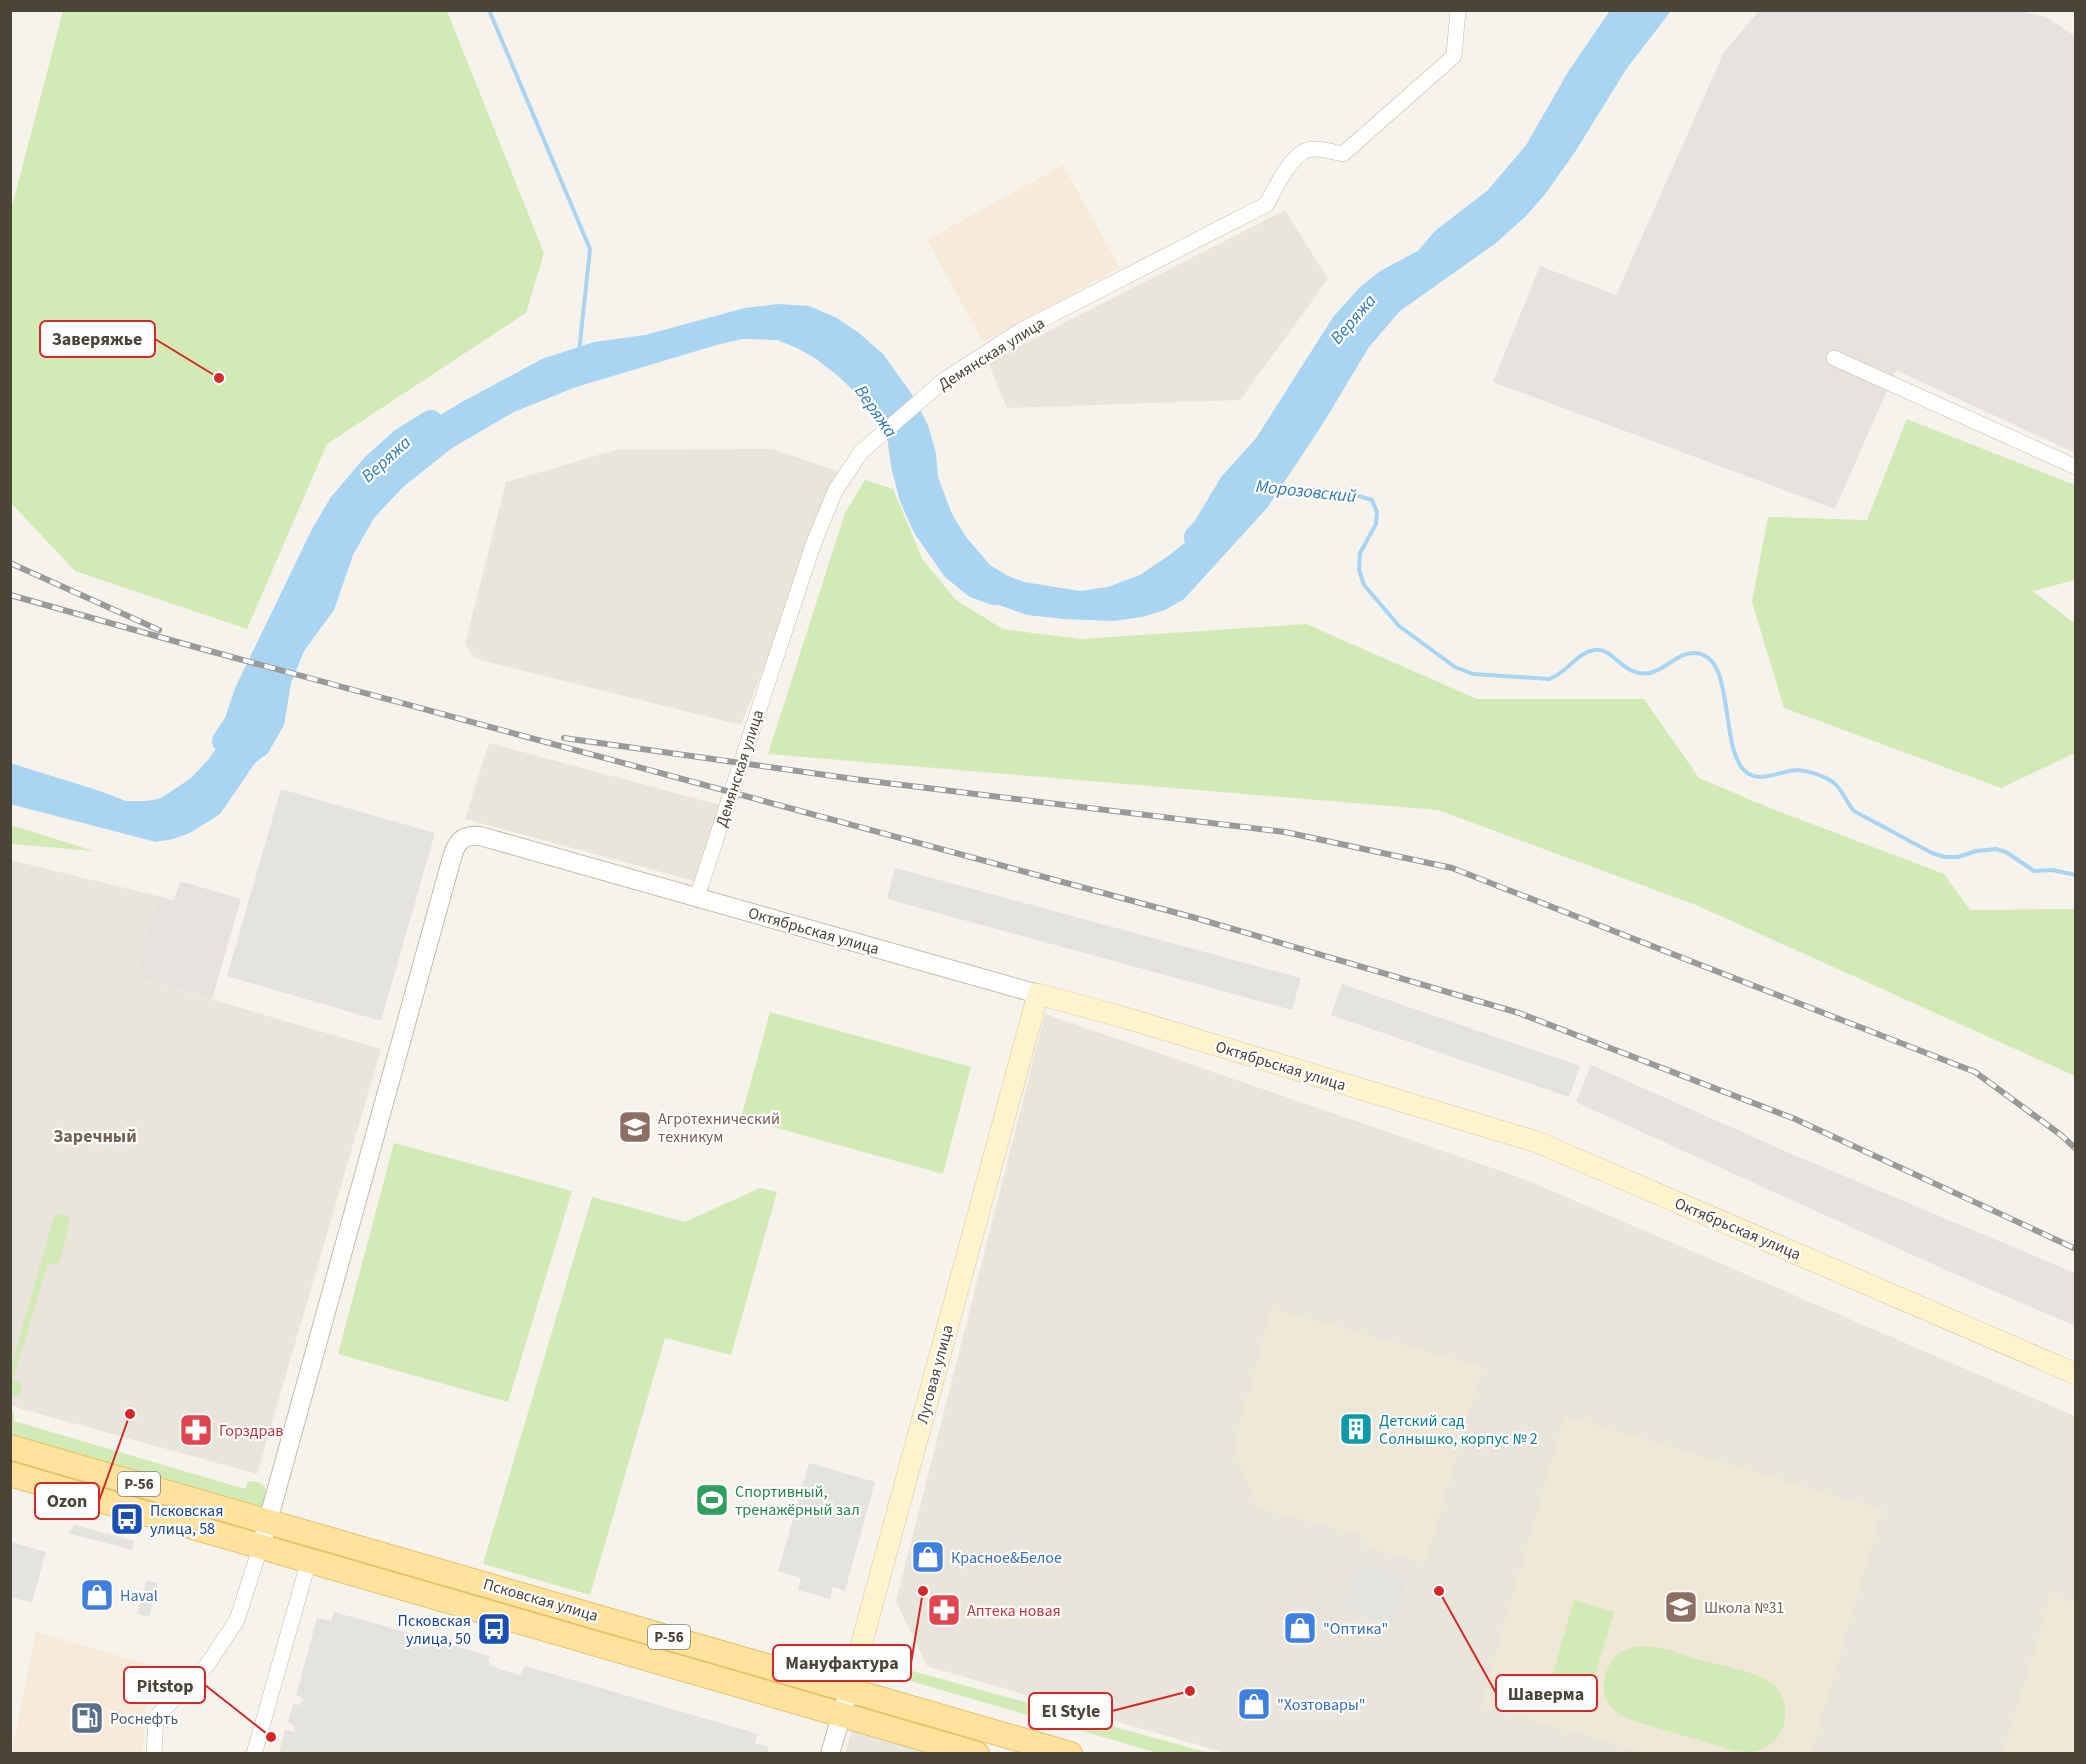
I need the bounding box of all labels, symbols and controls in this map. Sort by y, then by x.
water label: Веряжа [1325,289,1382,350]
street label: Демянская улица [934,312,1049,396]
callout: Заверяжье [40,321,155,357]
text: Заверяжье [52,327,142,352]
water label: Веряжа [848,380,903,443]
water label: Веряжа [356,430,417,488]
water label: Морозовский [1254,474,1357,509]
street label: Демянская улица [711,707,769,830]
street label: Октябрьская улица [746,902,882,960]
street label: Октябрьская улица [1213,1036,1349,1096]
place label: Агротехнический техникум [658,1108,780,1148]
school or university icon: Агротехнический техникум [617,1109,653,1145]
district label: Заречный [53,1124,137,1149]
street label: Октябрьская улица [1671,1192,1804,1265]
street label: Луговая улица [911,1322,959,1426]
place label: Детский сад Солнышко, корпус № 2 [1379,1410,1538,1450]
building icon: Детский сад Солнышко, корпус № 2 [1338,1411,1374,1447]
pharmacy icon: Горздрав [178,1412,214,1448]
place label: Горздрав [219,1420,283,1442]
road number: Р-56 [118,1472,160,1496]
place label: Спортивный, тренажёрный зал [735,1481,860,1521]
sports icon: Спортивный, тренажёрный зал [694,1482,730,1518]
callout: Ozon [35,1483,99,1519]
text: Ozon [47,1489,87,1514]
place label: Псковская улица, 58 [150,1500,223,1540]
bus stop icon: Псковская улица, 58 [109,1501,145,1537]
shop icon: Красное&Белое [910,1539,946,1575]
place label: Красное&Белое [951,1547,1062,1569]
street label: Псковская улица [481,1573,601,1627]
shop icon: Haval [79,1577,115,1613]
place label: Haval [120,1585,158,1607]
school or university icon: Школа №31 [1663,1589,1699,1625]
pharmacy icon: Аптека новая [926,1592,962,1628]
place label: Школа №31 [1704,1597,1784,1619]
place label: Аптека новая [967,1600,1061,1622]
place label: Псковская улица, 50 [398,1610,471,1650]
shop icon: "Оптика" [1282,1610,1318,1646]
bus stop icon: Псковская улица, 50 [476,1611,512,1647]
place label: "Оптика" [1323,1618,1388,1640]
road number: Р-56 [648,1625,690,1649]
callout: Мануфактура [773,1645,911,1681]
text: Мануфактура [785,1651,899,1676]
callout: Pitstop [124,1667,205,1703]
text: Pitstop [137,1674,193,1699]
callout: Шаверма [1496,1675,1597,1711]
text: Шаверма [1508,1682,1584,1707]
shop icon: "Хозтовары" [1236,1686,1272,1722]
callout: El Style [1029,1693,1112,1729]
place label: "Хозтовары" [1277,1694,1366,1716]
text: El Style [1042,1699,1100,1724]
fuel station icon: Роснефть [69,1700,105,1736]
place label: Роснефть [110,1708,178,1730]

